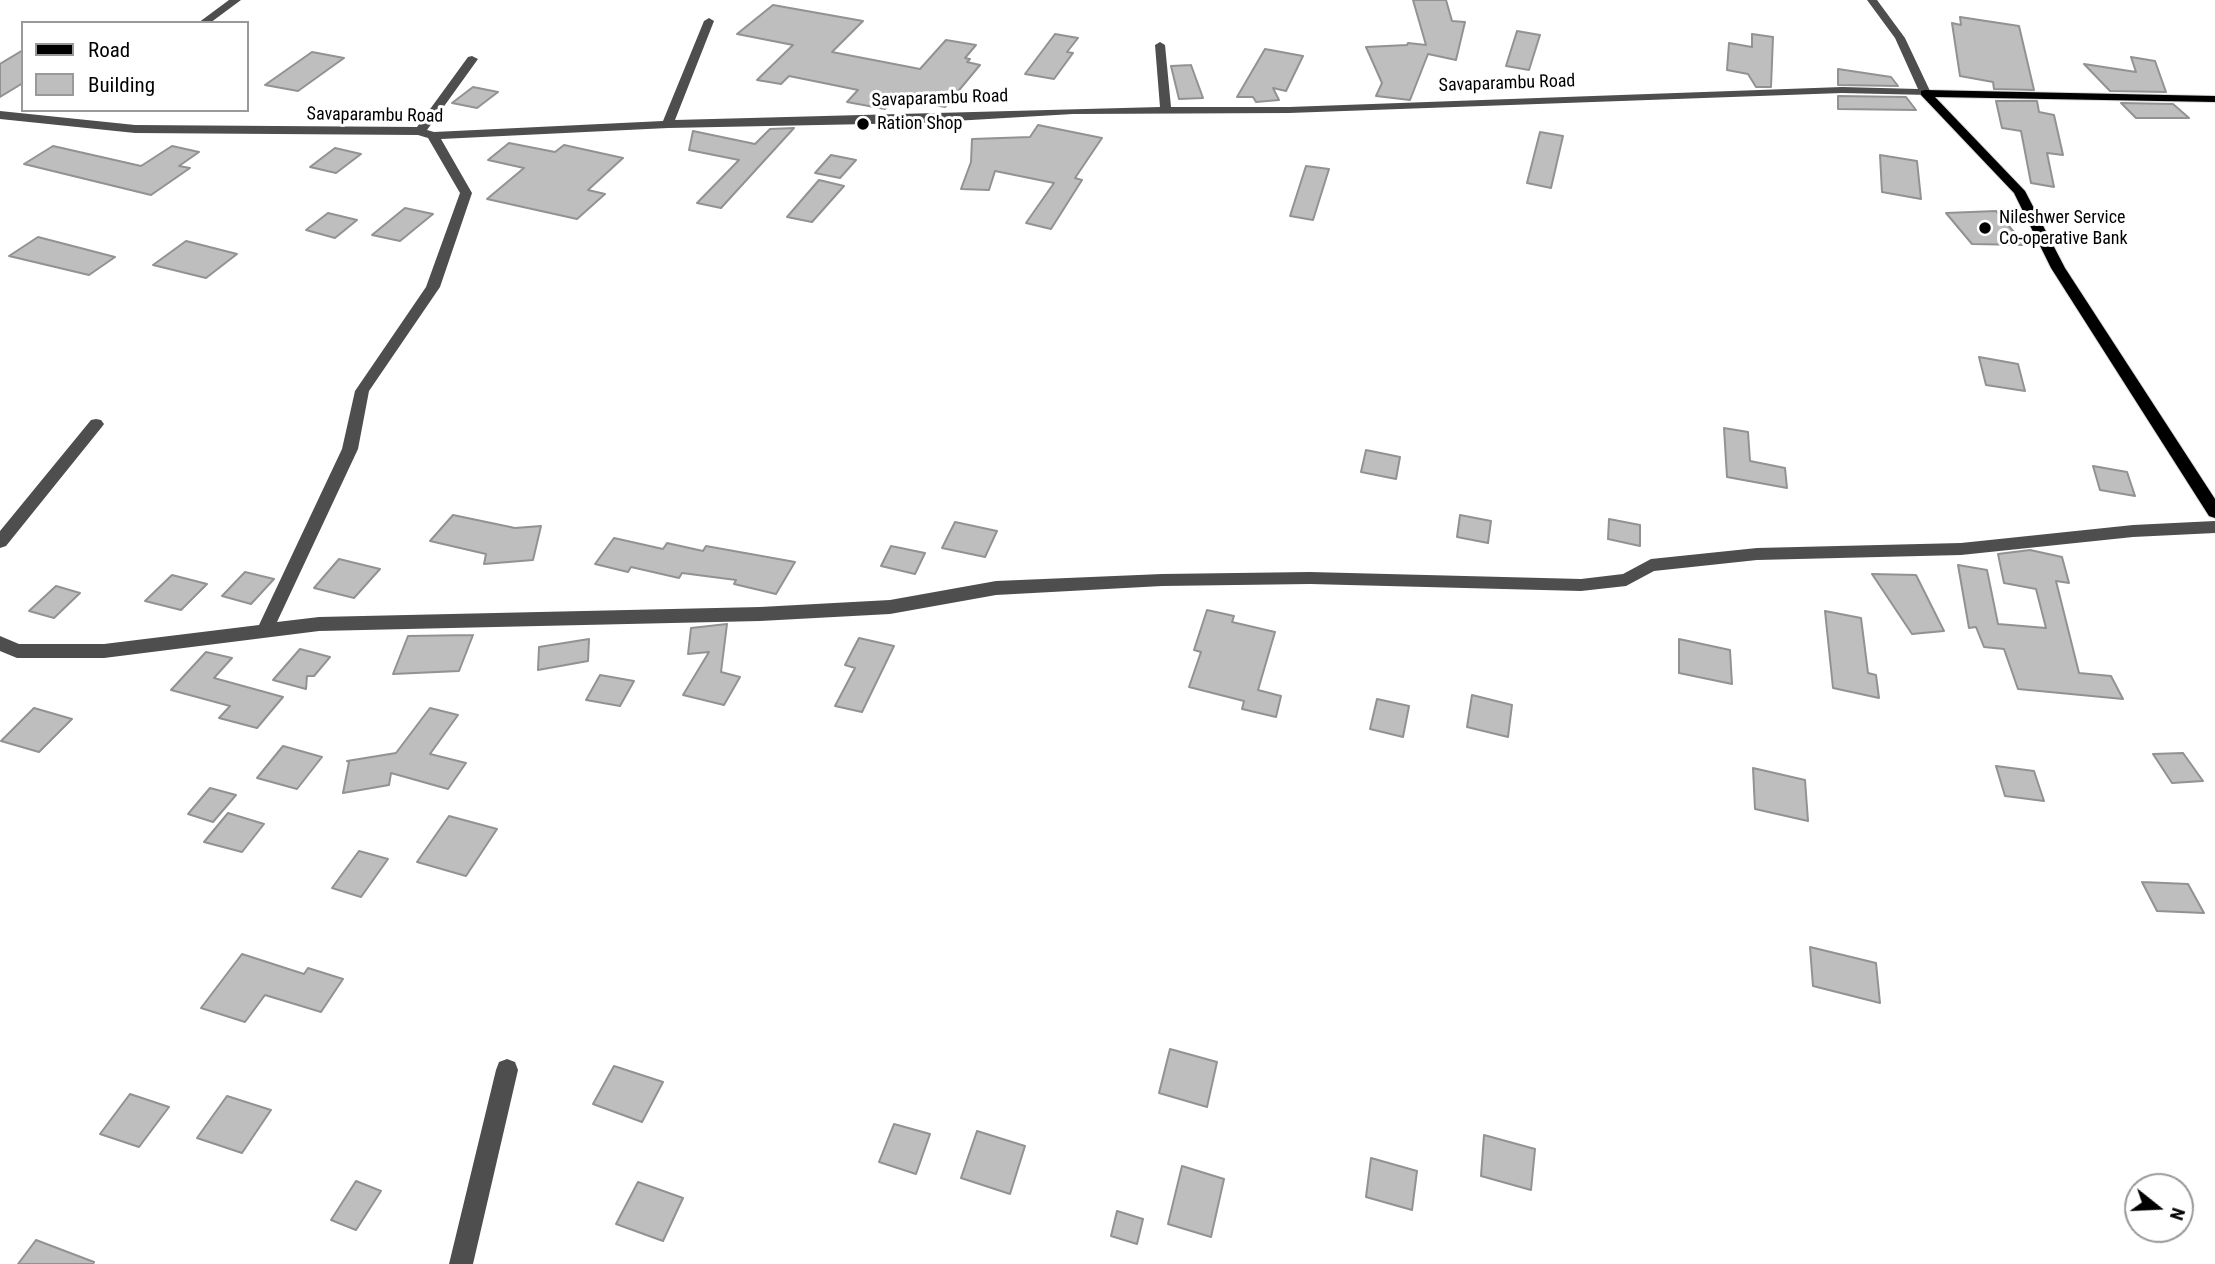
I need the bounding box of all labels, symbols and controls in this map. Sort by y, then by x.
legend [21,21,248,112]
text: Road [88,38,130,62]
street label: Savaparambu Road [1438,71,1576,97]
text: Building [88,73,155,97]
street label: Savaparambu Road [871,86,1009,112]
street label: Savaparambu Road [306,104,444,128]
place label: Ration Shop [877,113,962,135]
marker: Ration Shop [855,116,871,132]
place label: Nileshwer Service Co-operative Bank [1999,207,2128,249]
marker: Nileshwer Service Co-operative Bank [1977,220,1993,236]
north arrow [2124,1173,2194,1243]
text: N [2165,1205,2190,1223]

